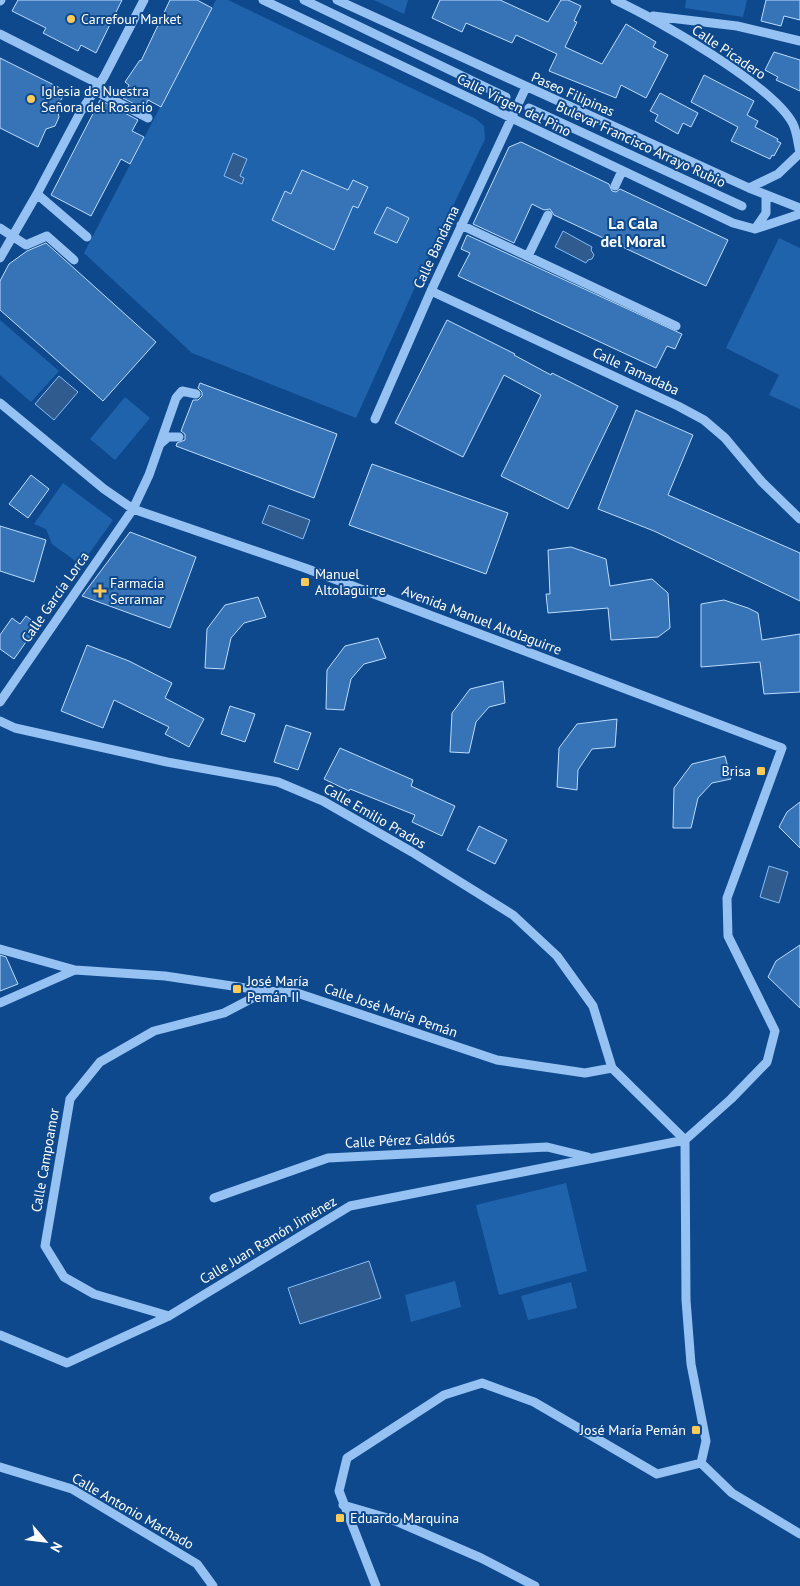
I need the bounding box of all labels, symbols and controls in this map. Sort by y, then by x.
place label: Carrefour Market [81,10,182,28]
marker: Carrefour Market [65,13,77,25]
street label: Calle Picadero [689,21,769,83]
street label: Paseo Filipinas [529,68,617,120]
street label: Calle Virgen del Pino [454,70,574,140]
place label: Iglesia de Nuestra Señora del Rosario [41,82,153,116]
marker: Iglesia de Nuestra Señora del Rosario [25,93,37,105]
street label: Bulevar Francisco Arrayo Rubio [553,97,729,191]
street label: Calle Bandama [409,203,463,291]
district label: La Cala del Moral [600,213,666,251]
street label: Calle Tamadaba [590,343,682,399]
street label: Calle García Lorca [17,548,93,646]
place label: Manuel Altolaguirre [315,565,386,599]
place label: Farmacia Serramar [110,574,164,608]
marker: Manuel Altolaguirre [299,576,311,588]
street label: Avenida Manuel Altolaguirre [400,581,564,659]
marker: Farmacia Serramar [94,585,106,597]
place label: Brisa [721,762,751,780]
marker: Brisa [755,765,767,777]
street label: Calle Emilio Prados [321,779,430,853]
place label: José María Pemán II [246,972,309,1006]
street label: Calle José María Pemán [322,979,460,1041]
marker: José María Pemán II [231,983,243,995]
street label: Calle Campoamor [27,1106,63,1213]
street label: Calle Pérez Galdós [345,1128,455,1152]
street label: Calle Juan Ramón Jiménez [196,1192,340,1288]
place label: José María Pemán [579,1421,686,1439]
marker: José María Pemán [690,1424,702,1436]
street label: Calle Antonio Machado [69,1469,197,1553]
place label: Eduardo Marquina [350,1509,459,1527]
marker: Eduardo Marquina [334,1512,346,1524]
north arrow [20,1516,70,1566]
text: N [46,1539,67,1555]

